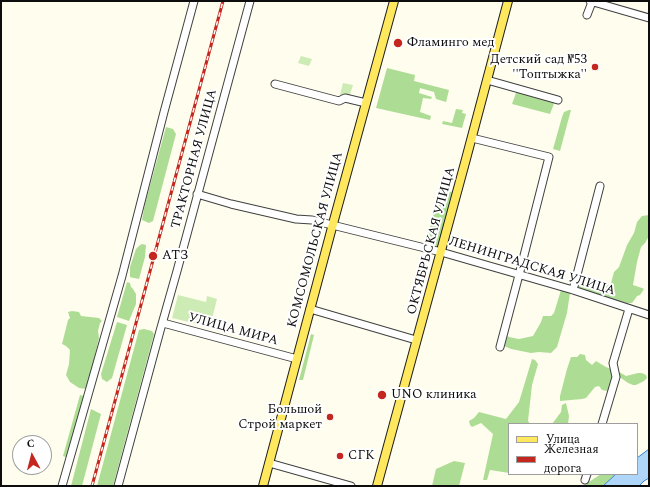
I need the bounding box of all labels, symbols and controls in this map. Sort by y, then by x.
place label: Фламинго мед [407,35,495,51]
marker: Фламинго мед [392,37,404,49]
place label: Детский сад №53 ''Топтыжка'' [490,52,587,83]
marker: Детский сад №53 ''Топтыжка'' [590,62,600,72]
street label: ТРАКТОРНАЯ УЛИЦА [169,88,221,230]
street label: КОМСОМОЛЬСКАЯ УЛИЦА [285,150,347,330]
street label: ОКТЯБРЬСКАЯ УЛИЦА [405,165,459,317]
street label: ЛЕНИНГРАДСКАЯ УЛИЦА [447,234,617,300]
place label: АТЗ [162,248,189,264]
marker: АТЗ [147,250,159,262]
street label: УЛИЦА МИРА [186,311,280,349]
place label: UNO клиника [391,387,477,403]
marker: UNO клиника [376,389,388,401]
place label: Большой Строй маркет [238,402,322,433]
marker: Большой Строй маркет [325,412,335,422]
legend [508,423,638,475]
text: Улица [546,430,580,449]
north arrow [12,435,52,475]
text: С [26,435,36,453]
text: Железная дорога [544,440,599,478]
place label: СГК [348,448,375,464]
marker: СГК [335,451,345,461]

